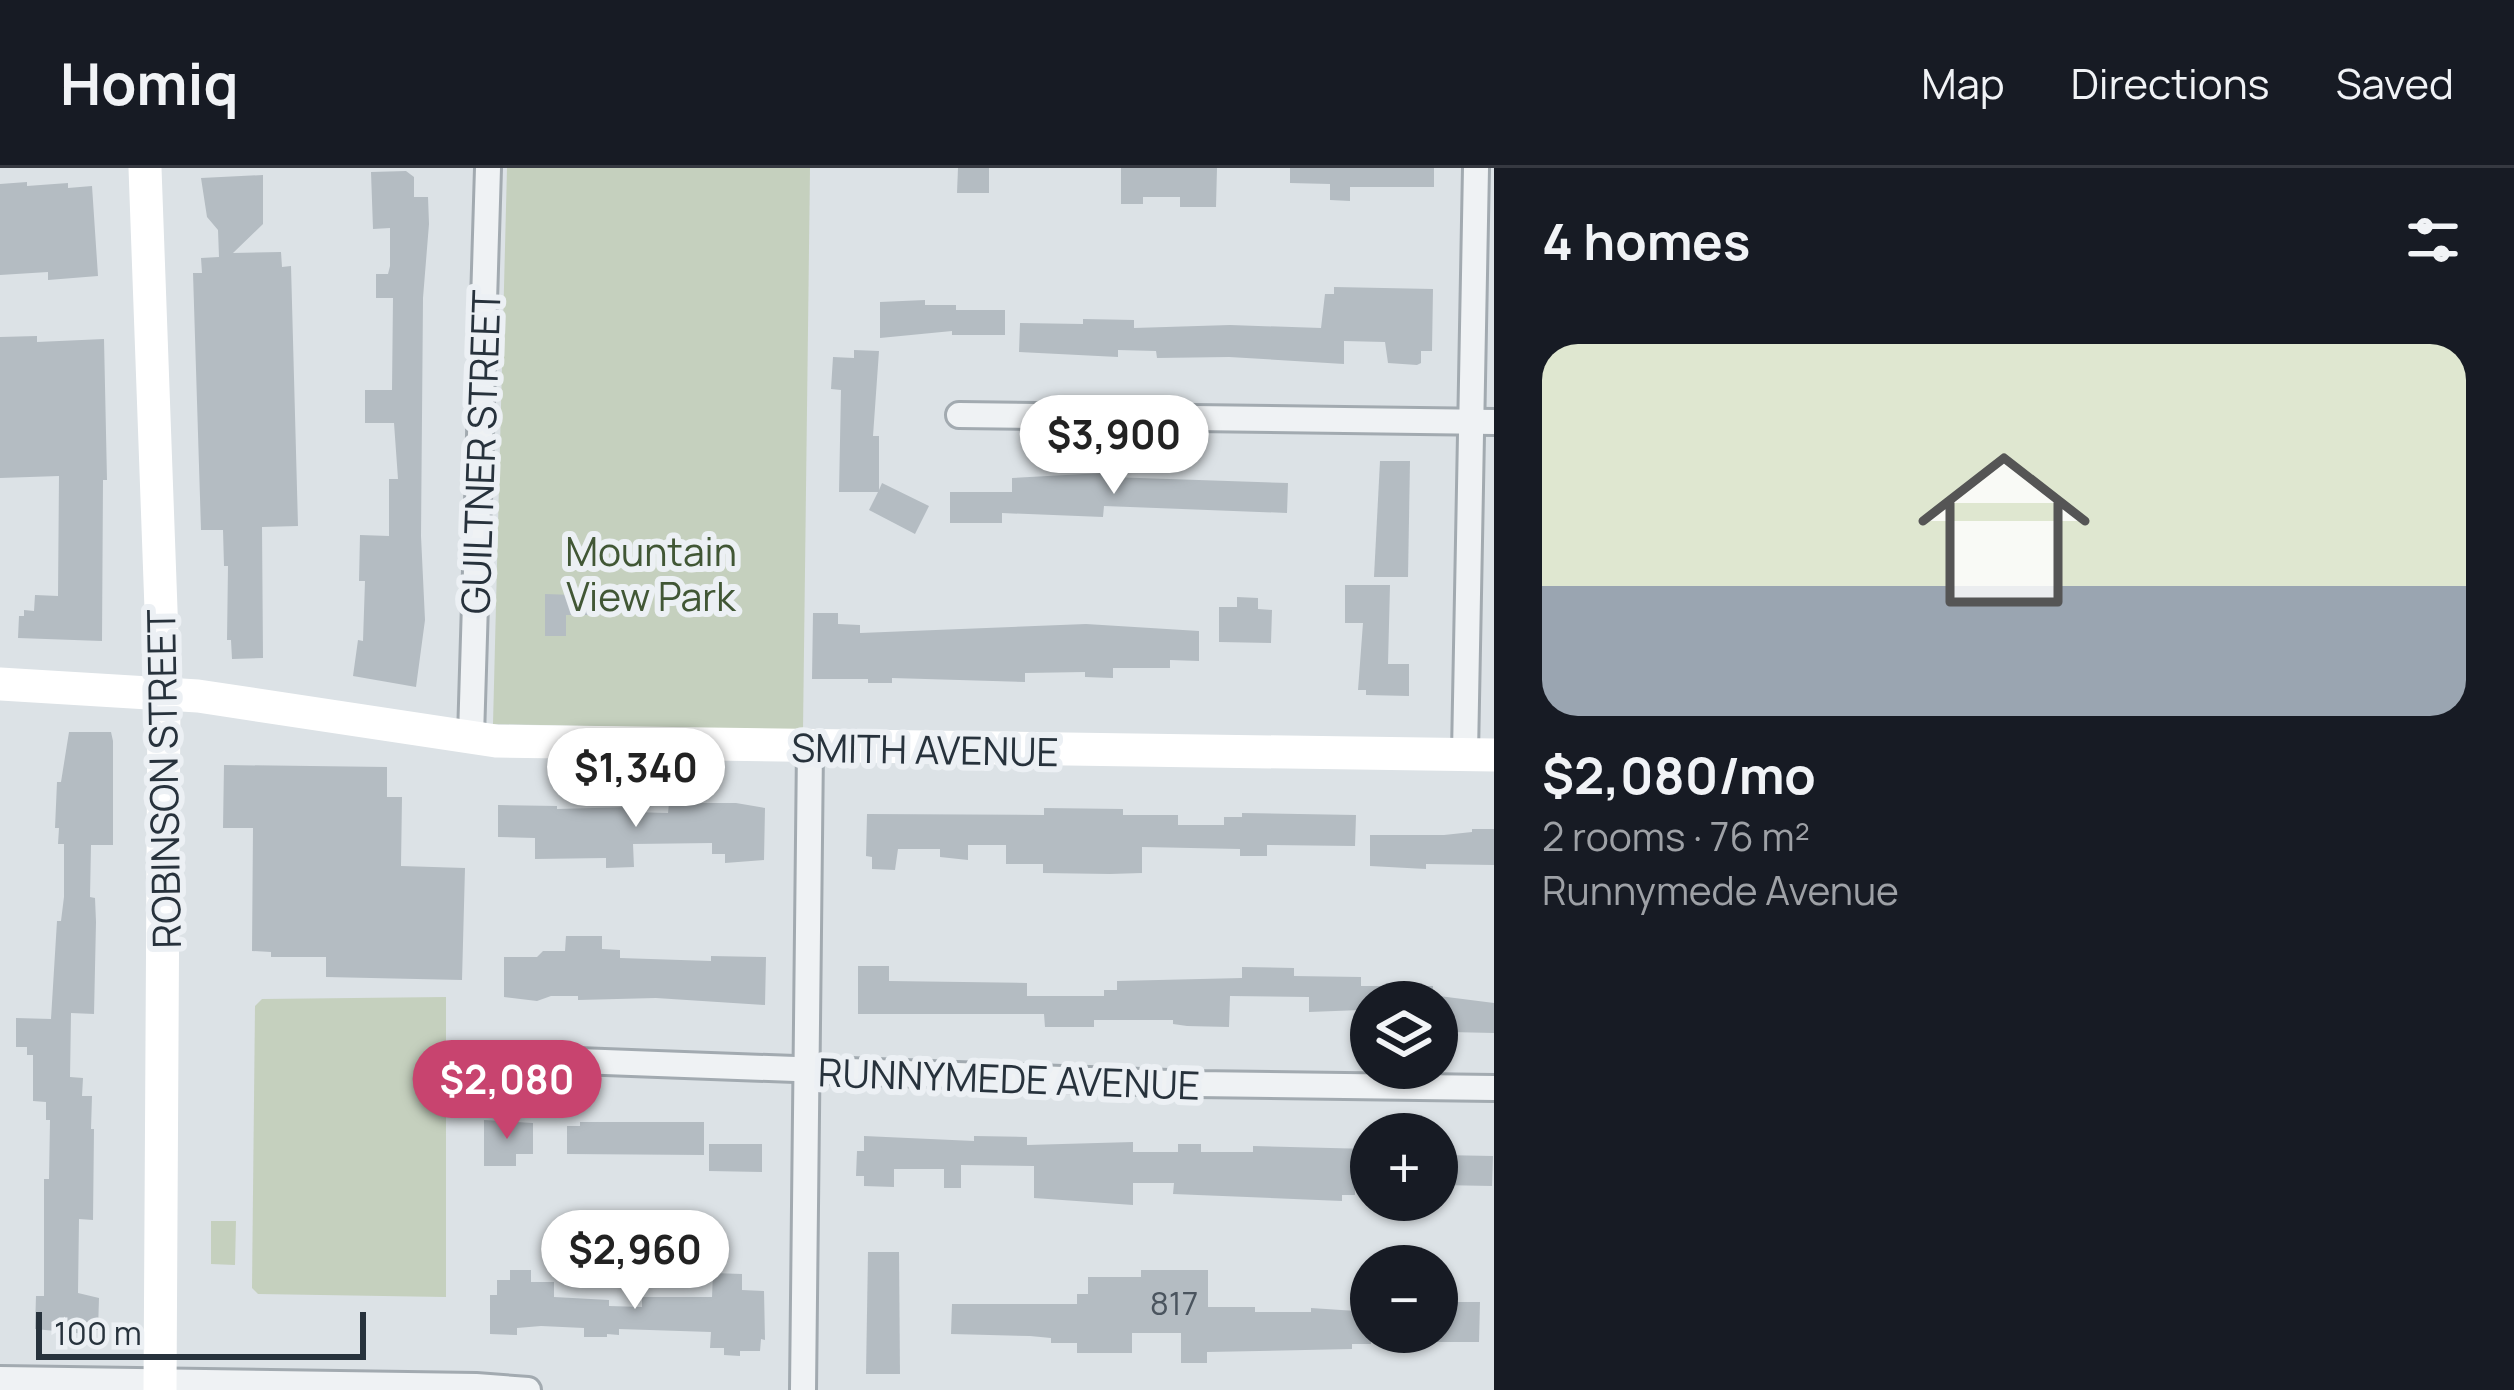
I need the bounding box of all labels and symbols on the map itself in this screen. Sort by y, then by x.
street label: GUILTNER STREET [447,289,513,615]
pin: $3,900 [1016,395,1212,497]
park label: Mountain View Park [565,524,737,623]
street label: ROBINSON STREET [133,609,193,949]
street label: SMITH AVENUE [791,720,1059,778]
pin: $1,340 [538,728,734,830]
pin: $2,080 [409,1040,605,1142]
street label: RUNNYMEDE AVENUE [817,1044,1201,1112]
pin: $2,960 [537,1210,733,1312]
house number: 817 [1150,1280,1198,1325]
scale bar [36,1306,366,1359]

